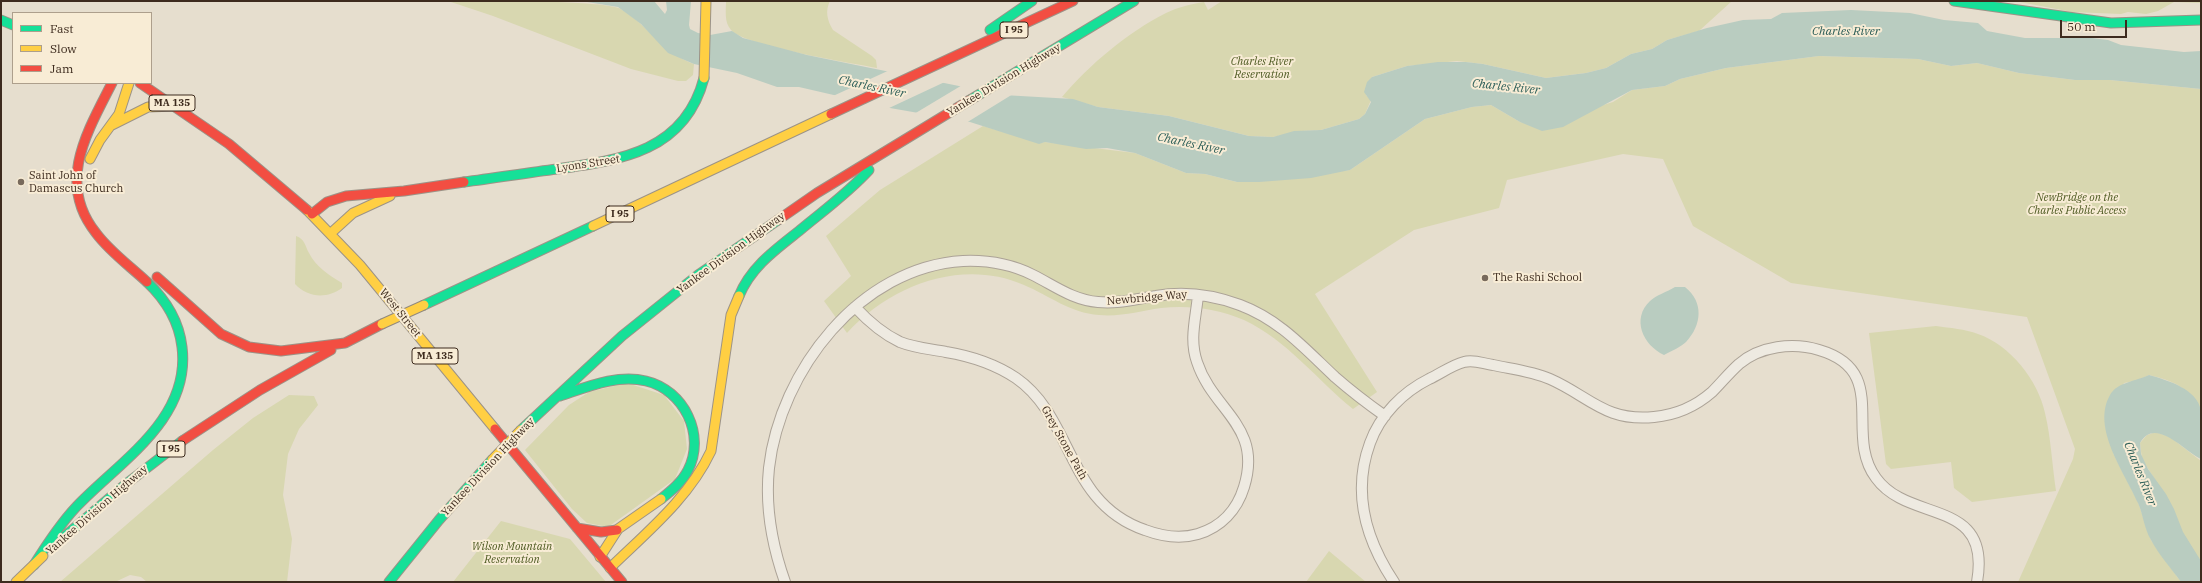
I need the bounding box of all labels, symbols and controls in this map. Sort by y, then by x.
legend [12,12,152,84]
scale bar [2062,12,2129,38]
text: 50 m [2067,19,2096,34]
text: Fast [50,21,74,36]
road number: I 95 [1000,22,1028,38]
water label: Charles River [1812,25,1880,39]
text: Slow [50,41,77,56]
street label: Yankee Division Highway [945,41,1063,119]
park label: Charles River Reservation [1231,55,1293,81]
text: Jam [50,61,73,76]
water label: Charles River [837,73,907,101]
water label: Charles River [1471,76,1541,98]
road number: MA 135 [149,95,195,111]
water label: Charles River [1156,130,1226,158]
street label: Lyons Street [555,152,621,176]
place label: Saint John of Damascus Church [29,169,123,195]
marker: Saint John of Damascus Church [16,177,26,187]
park label: NewBridge on the Charles Public Access [2028,191,2126,217]
road number: I 95 [606,206,634,222]
street label: Yankee Division Highway [674,209,788,297]
place label: The Rashi School [1493,271,1582,285]
marker: The Rashi School [1480,273,1490,283]
street label: West Street [376,286,424,340]
street label: Newbridge Way [1106,288,1188,308]
road number: MA 135 [412,348,458,364]
street label: Grey Stone Path [1038,404,1090,482]
street label: Yankee Division Highway [439,415,537,519]
water label: Charles River [2121,440,2159,508]
road number: I 95 [157,441,185,457]
street label: Yankee Division Highway [44,462,150,558]
park label: Wilson Mountain Reservation [472,540,552,566]

